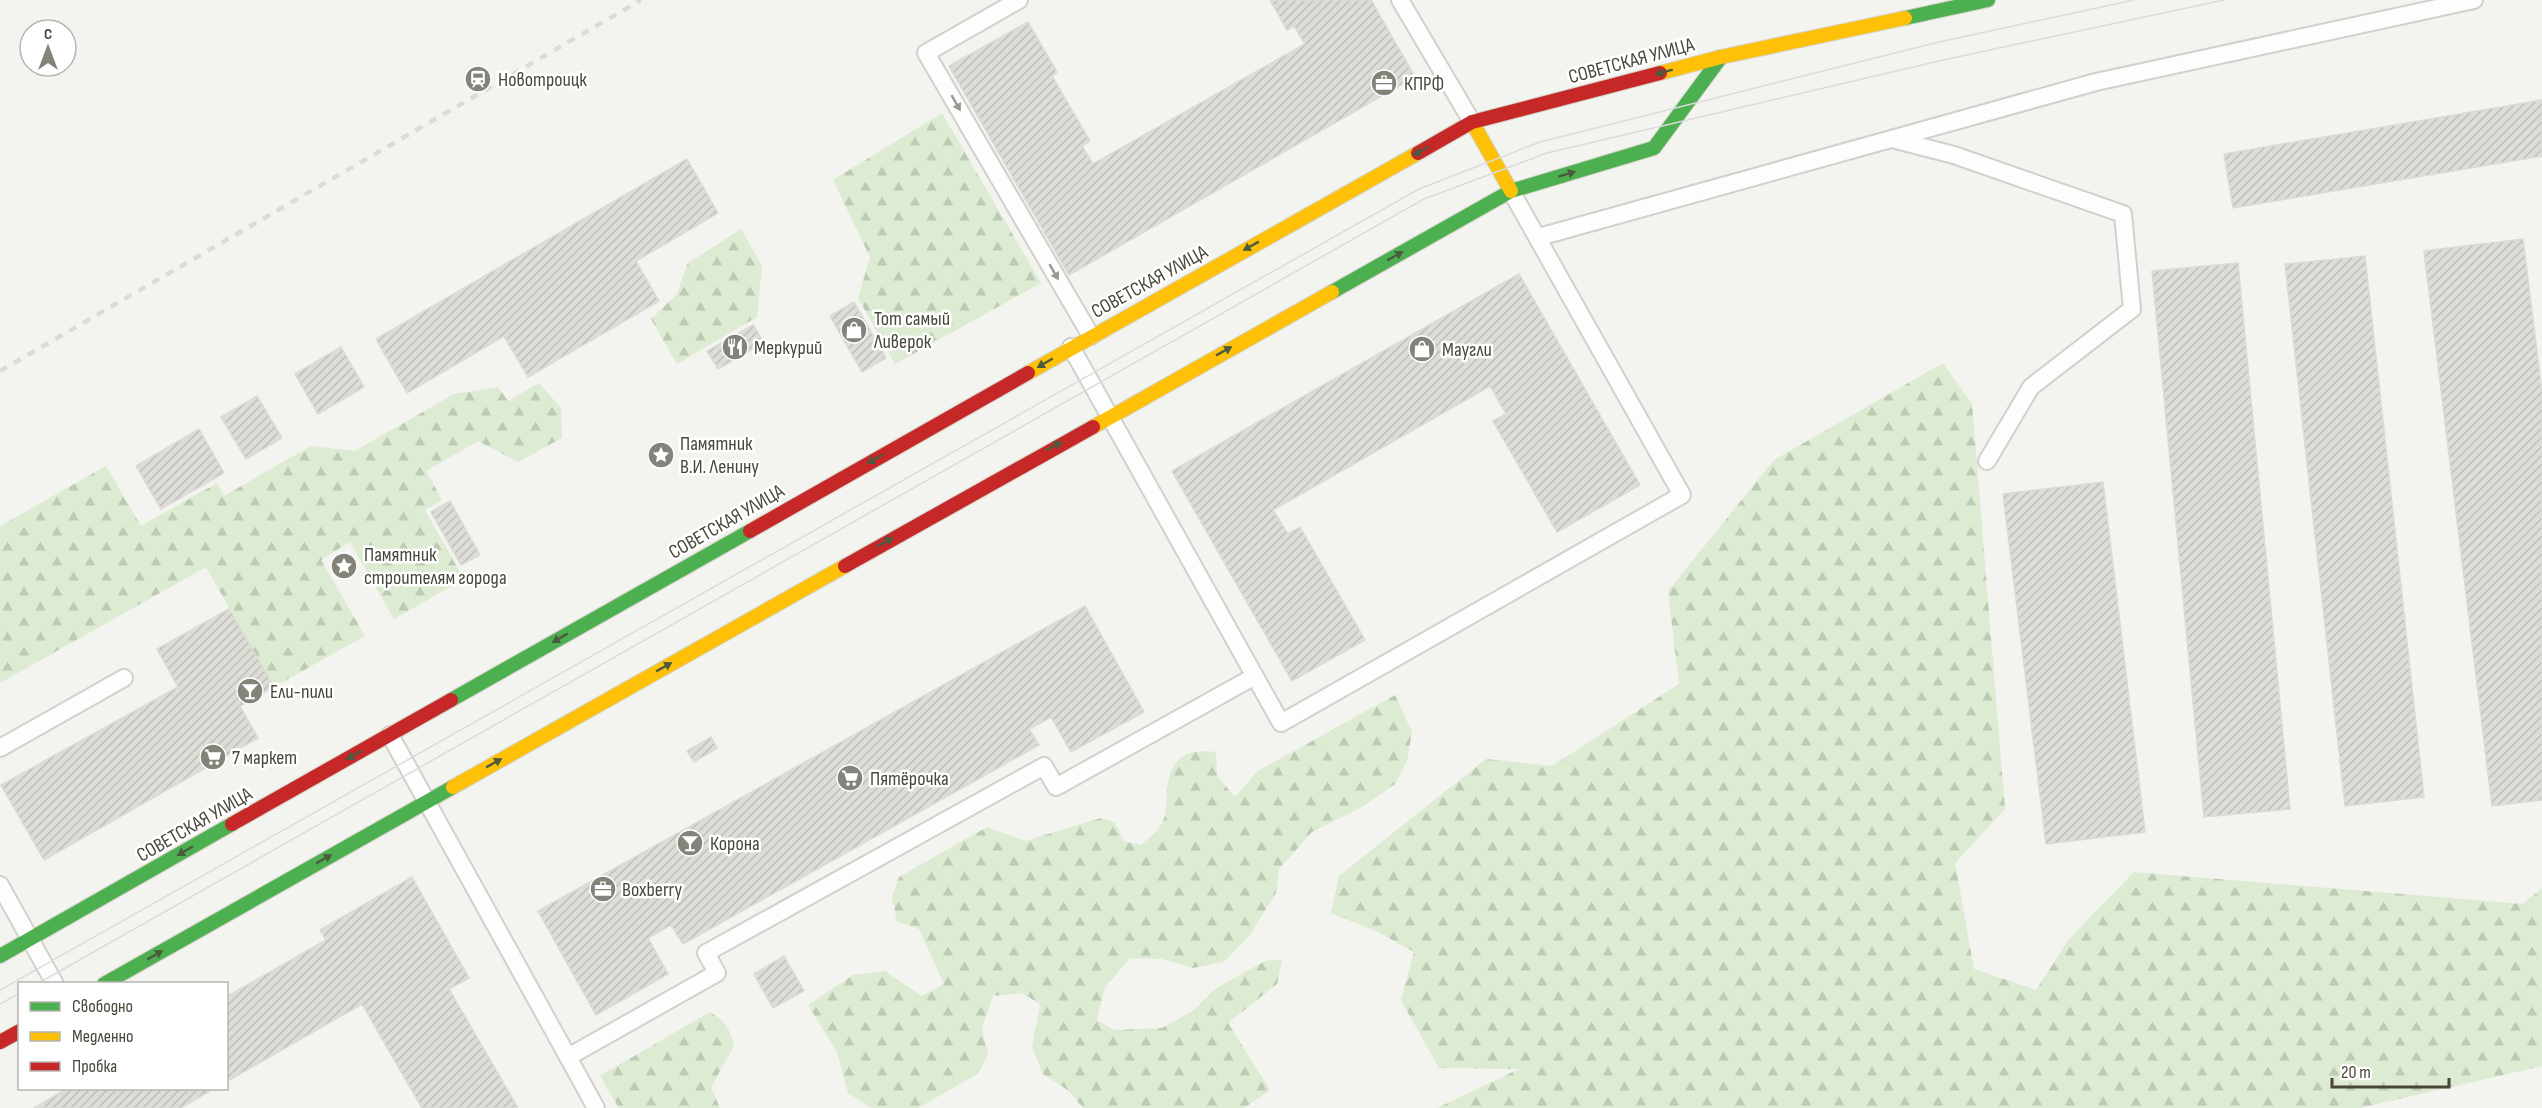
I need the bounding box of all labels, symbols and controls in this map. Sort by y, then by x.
north arrow [18,18,78,78]
text: С [44,25,52,44]
street label: СОВЕТСКАЯ УЛИЦА [1566,33,1697,89]
station icon: Новотроицк [463,64,493,94]
one-way arrow [1655,67,1673,77]
place label: Новотроицк [498,68,587,92]
office icon: КПРФ [1369,68,1399,98]
place label: КПРФ [1404,72,1444,96]
one-way arrow [950,95,961,111]
one-way arrow [1412,146,1429,156]
one-way arrow [1558,169,1576,178]
street label: СОВЕТСКАЯ УЛИЦА [1087,240,1212,324]
one-way arrow [1242,241,1259,251]
one-way arrow [1386,251,1403,261]
one-way arrow [1049,264,1059,281]
place label: Тот самый Ливерок [873,307,950,354]
shop icon: Тот самый Ливерок [839,315,869,345]
restaurant icon: Меркурий [720,332,750,362]
shop icon: Маугли [1407,334,1437,364]
place label: Меркурий [754,336,822,360]
place label: Маугли [1442,338,1492,362]
one-way arrow [1216,346,1233,356]
one-way arrow [1037,357,1053,368]
place label: Памятник В.И. Ленину [680,432,759,479]
place icon: Памятник В.И. Ленину [646,440,676,470]
one-way arrow [1046,442,1063,452]
one-way arrow [866,454,883,464]
street label: СОВЕТСКАЯ УЛИЦА [665,479,789,565]
one-way arrow [876,537,893,547]
place label: Памятник строителям города [364,543,507,590]
place icon: Памятник строителям города [329,551,359,581]
one-way arrow [551,633,568,643]
one-way arrow [656,662,673,672]
bar icon: Ели-пили [235,676,265,706]
place label: Ели-пили [270,680,333,704]
supermarket icon: 7 маркет [198,742,228,772]
place label: 7 маркет [232,746,297,770]
one-way arrow [345,750,362,760]
one-way arrow [486,758,503,768]
supermarket icon: Пятёрочка [835,763,865,793]
place label: Пятёрочка [870,767,949,791]
street label: СОВЕТСКАЯ УЛИЦА [133,782,257,868]
bar icon: Корона [675,828,705,858]
place label: Корона [710,832,760,856]
one-way arrow [177,846,193,857]
one-way arrow [316,854,333,864]
office icon: Boxberry [588,874,618,904]
place label: Boxberry [622,878,683,902]
one-way arrow [147,949,163,960]
legend [18,982,228,1090]
text: Свободно [72,996,133,1017]
text: Медленно [72,1026,134,1047]
scale bar [2332,1051,2449,1089]
text: Пробка [72,1056,117,1077]
text: 20 m [2341,1062,2371,1083]

